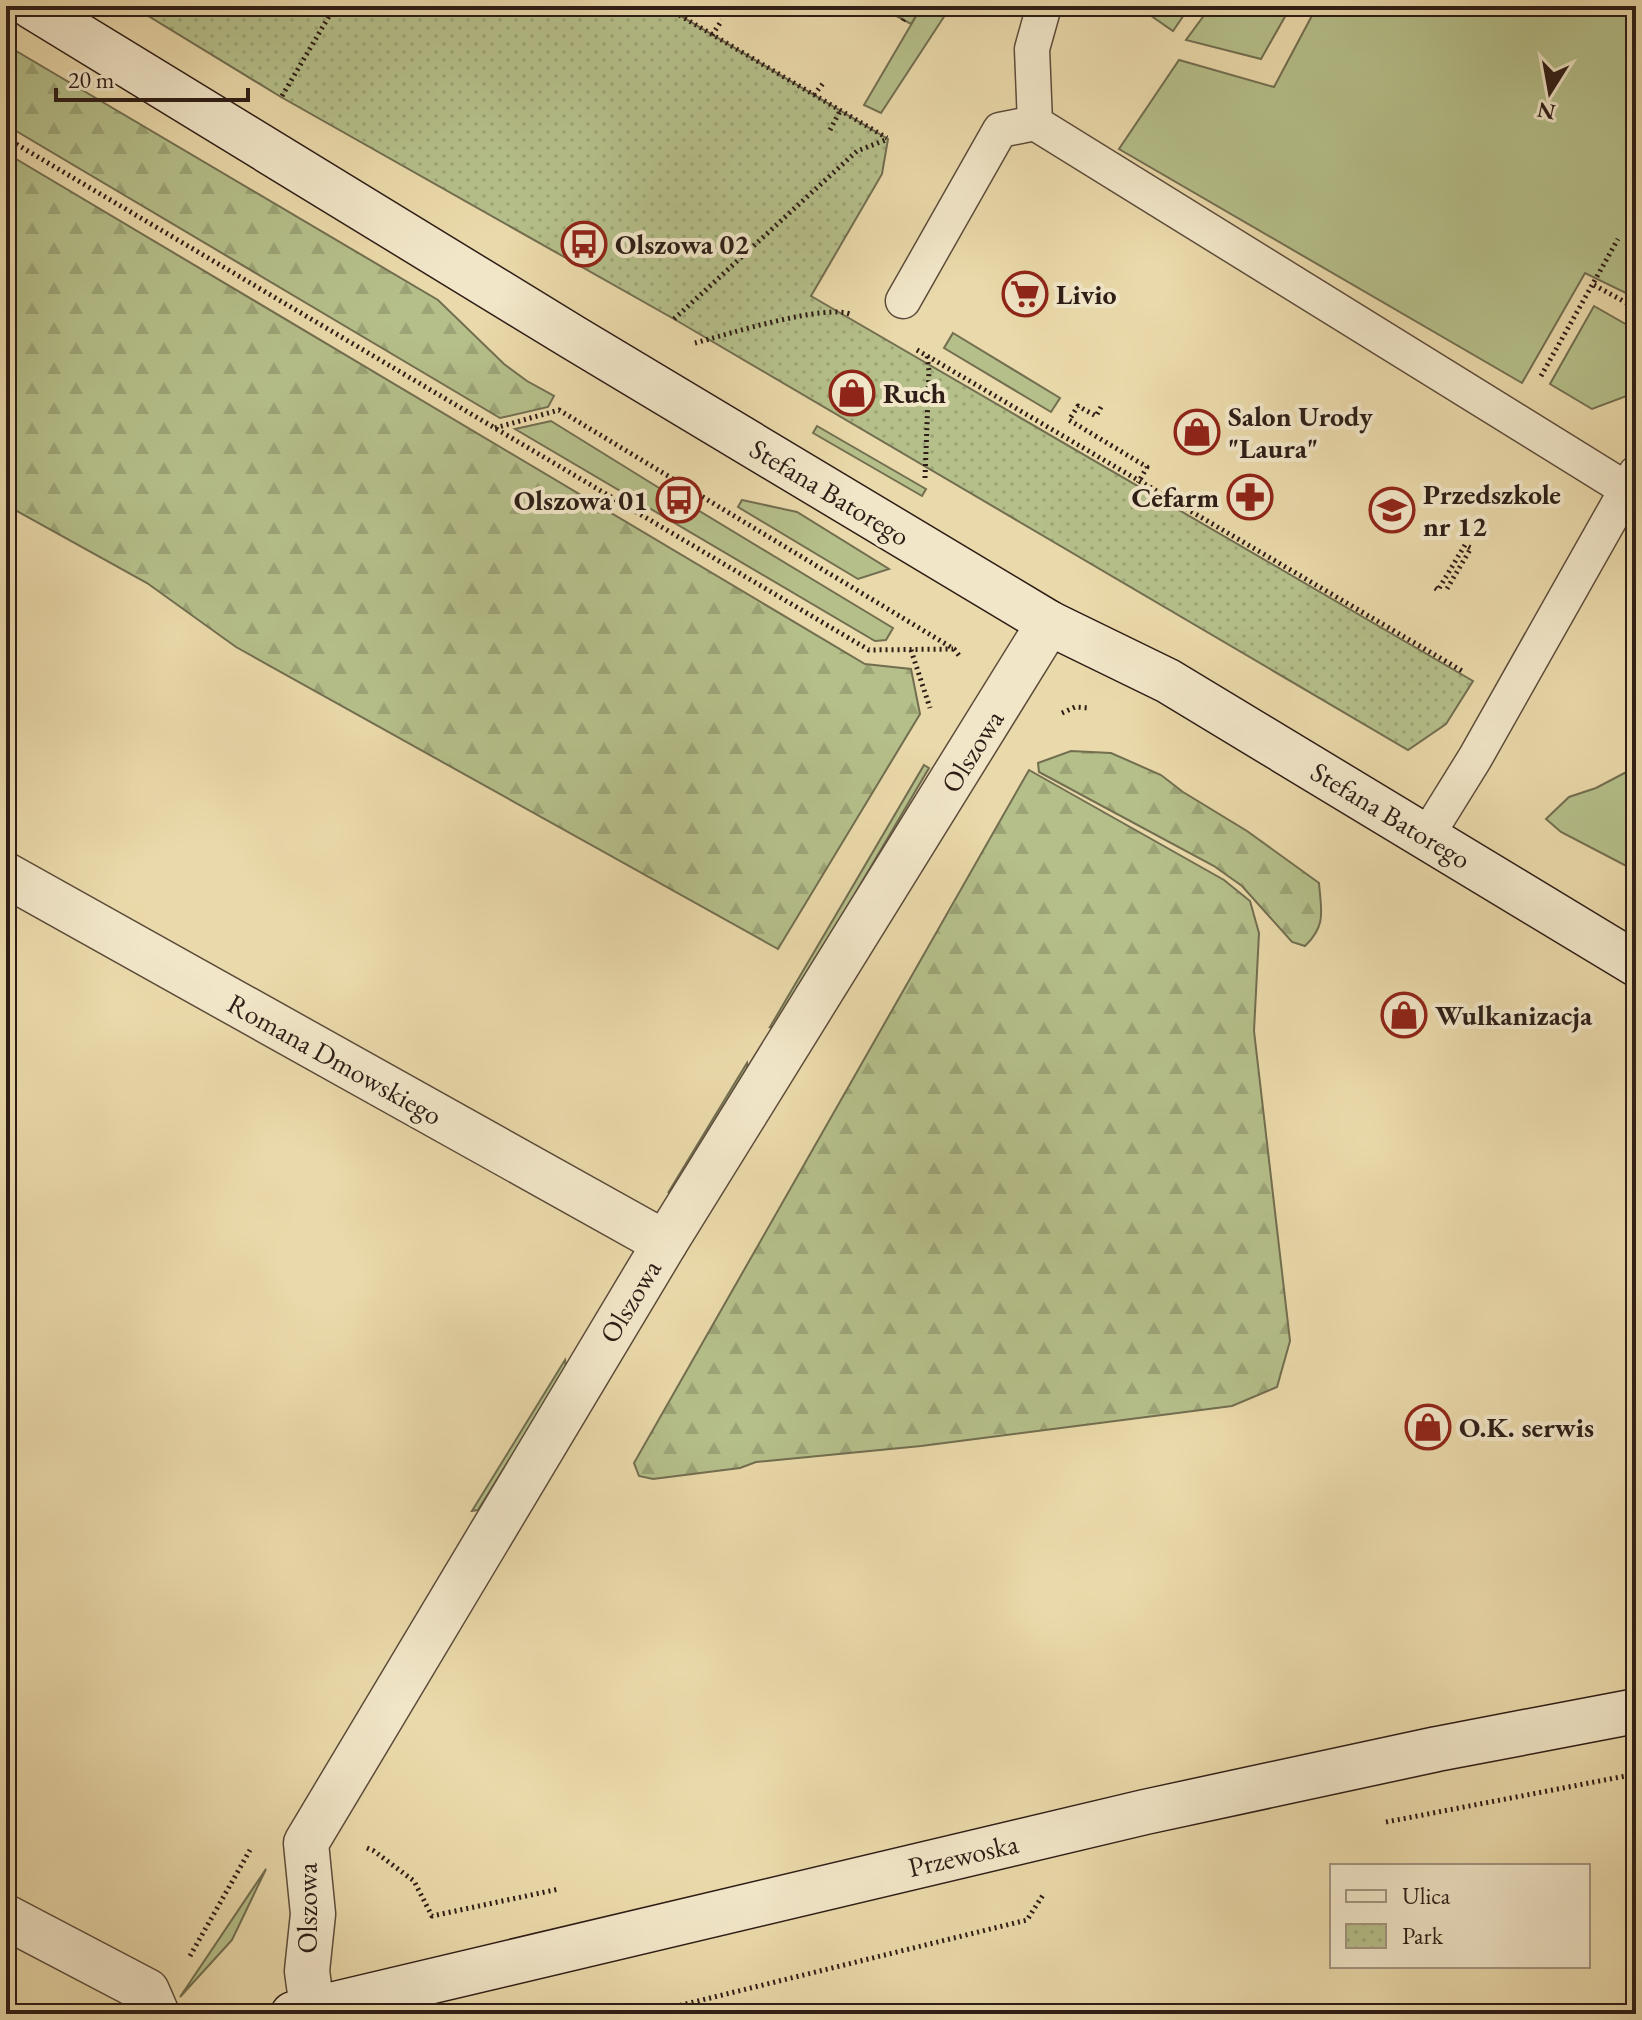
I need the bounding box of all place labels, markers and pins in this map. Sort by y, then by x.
bus stop icon: Olszowa 02 [560,220,608,268]
place label: Olszowa 02 [615,226,749,262]
supermarket icon: Livio [1001,270,1049,318]
place label: Livio [1056,276,1117,312]
shop icon: Ruch [828,369,876,417]
place label: Ruch [883,375,947,411]
place label: Salon Urody "Laura" [1228,398,1373,466]
shop icon: Salon Urody "Laura" [1173,408,1221,456]
pharmacy icon: Cefarm [1226,473,1274,521]
bus stop icon: Olszowa 01 [655,476,703,524]
place label: Przedszkole nr 12 [1423,476,1561,544]
place label: Cefarm [1131,479,1219,515]
place label: Olszowa 01 [514,482,648,518]
school or university icon: Przedszkole nr 12 [1368,486,1416,534]
shop icon: Wulkanizacja [1380,991,1428,1039]
place label: Wulkanizacja [1435,997,1593,1033]
shop icon: O.K. serwis [1404,1403,1452,1451]
place label: O.K. serwis [1459,1409,1594,1445]

